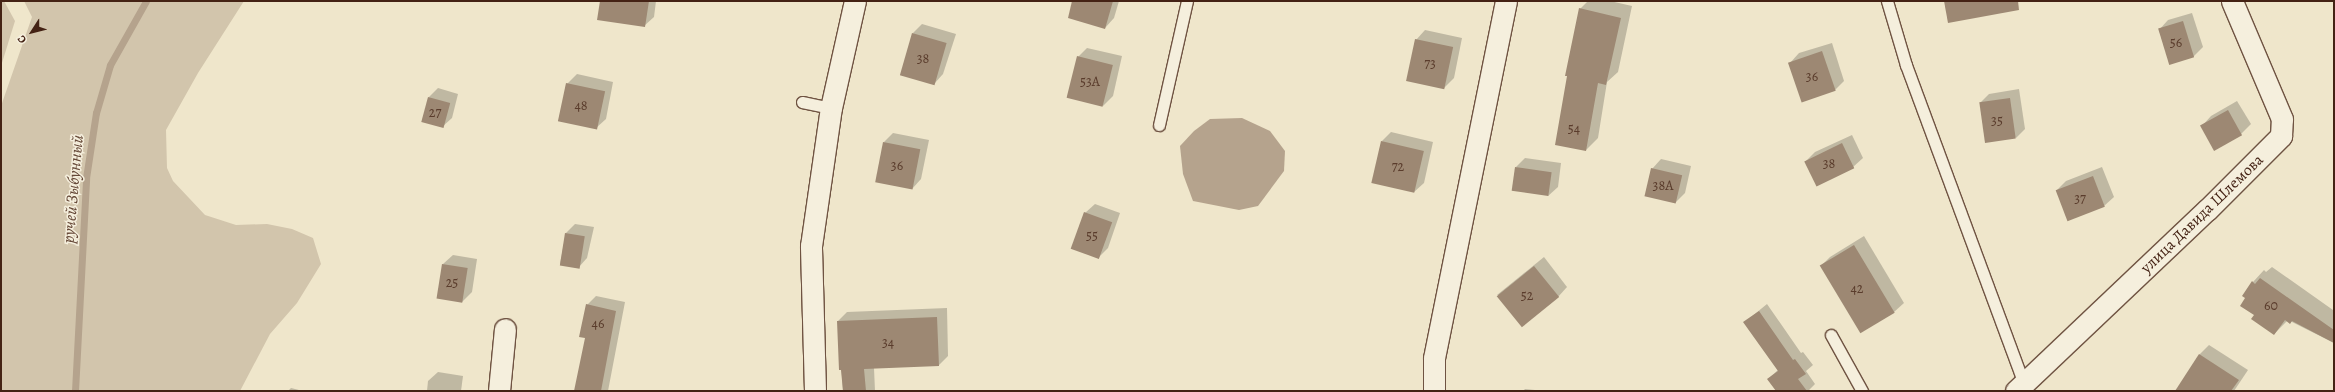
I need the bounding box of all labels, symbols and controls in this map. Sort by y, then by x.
north arrow [12,12,52,52]
text: С [14,32,30,46]
house number: 56 [2170,35,2182,51]
house number: 38 [917,51,929,67]
house number: 73 [1424,56,1436,72]
house number: 36 [1806,69,1818,85]
house number: 53А [1080,74,1100,90]
house number: 48 [574,98,588,114]
house number: 27 [429,105,441,121]
house number: 35 [1991,113,2003,129]
house number: 54 [1568,121,1580,137]
water label: ручей Зыбунный [58,134,88,244]
street label: улица Давида Шлемова [2137,150,2267,278]
house number: 38 [1823,156,1835,172]
house number: 36 [891,158,903,174]
house number: 72 [1392,159,1404,175]
house number: 38А [1653,178,1673,194]
house number: 37 [2074,191,2086,207]
house number: 55 [1086,228,1098,244]
house number: 25 [446,275,458,291]
house number: 42 [1851,281,1863,297]
house number: 52 [1521,288,1533,304]
house number: 60 [2264,298,2278,314]
house number: 46 [592,316,604,332]
house number: 34 [882,335,894,351]

